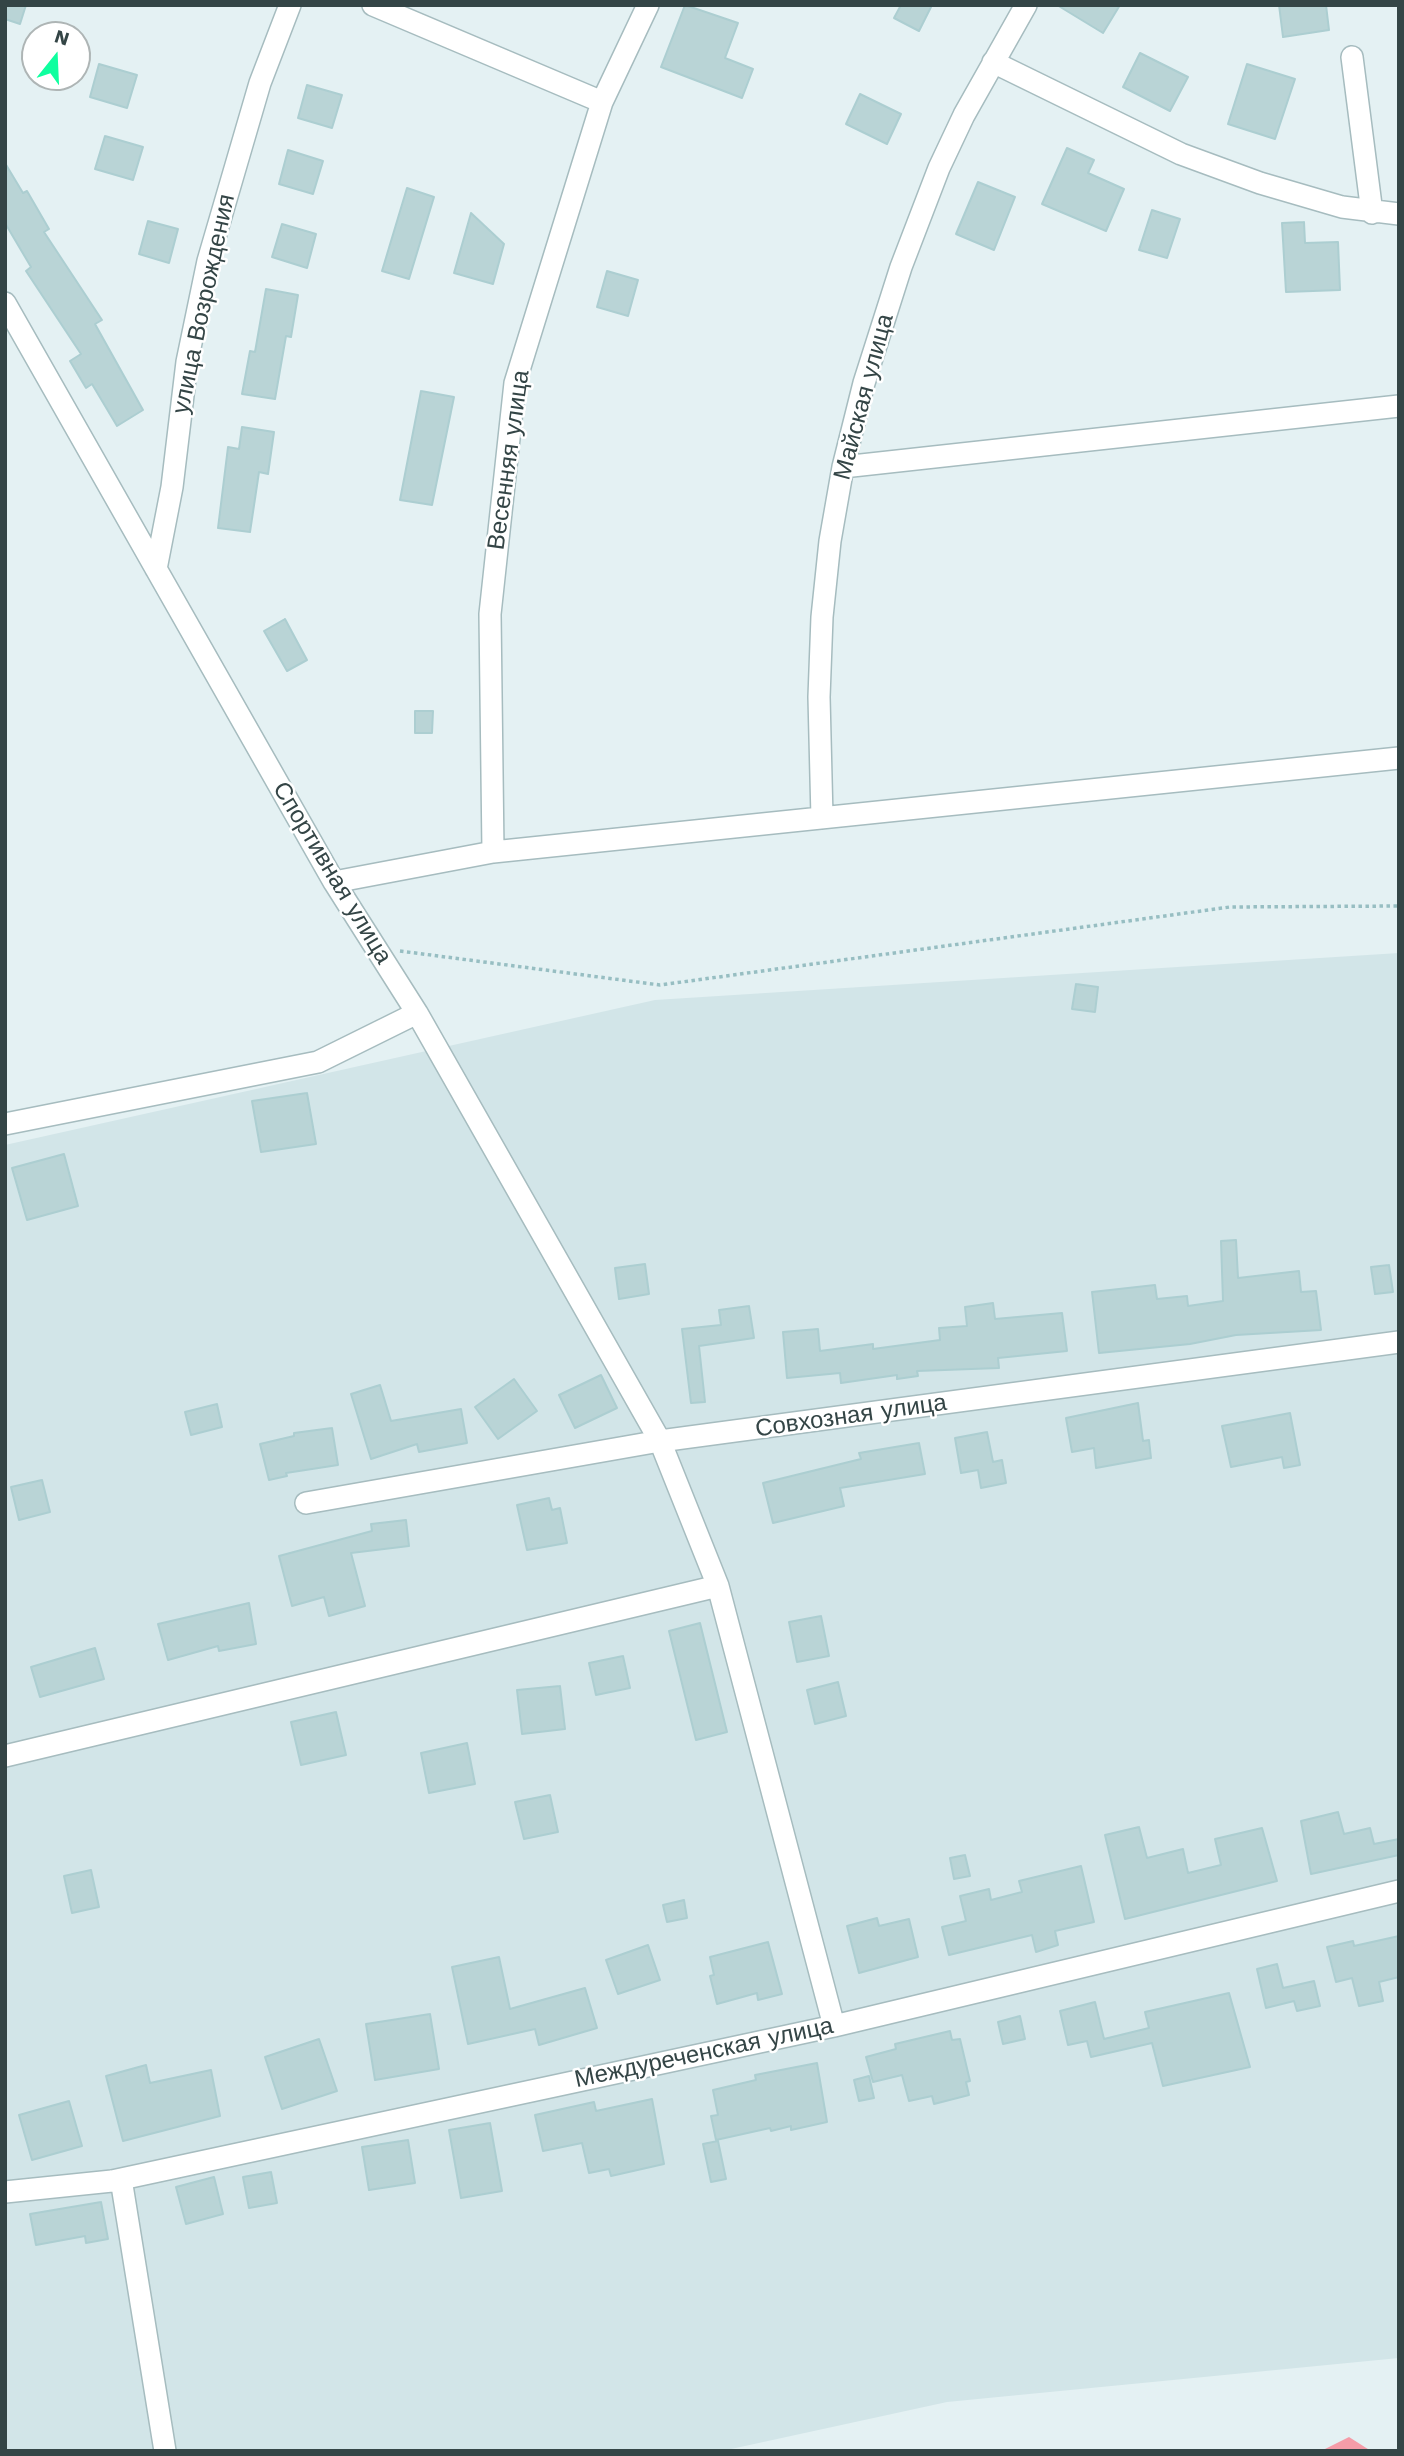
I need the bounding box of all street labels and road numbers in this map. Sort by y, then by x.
street label: улица Возрождения [167,192,241,416]
street label: Майская улица [828,311,900,483]
street label: Весенняя улица [482,368,536,552]
street label: Спортивная улица [266,777,398,969]
street label: Совхозная улица [753,1388,949,1444]
street label: Междуреченская улица [572,2012,836,2094]

